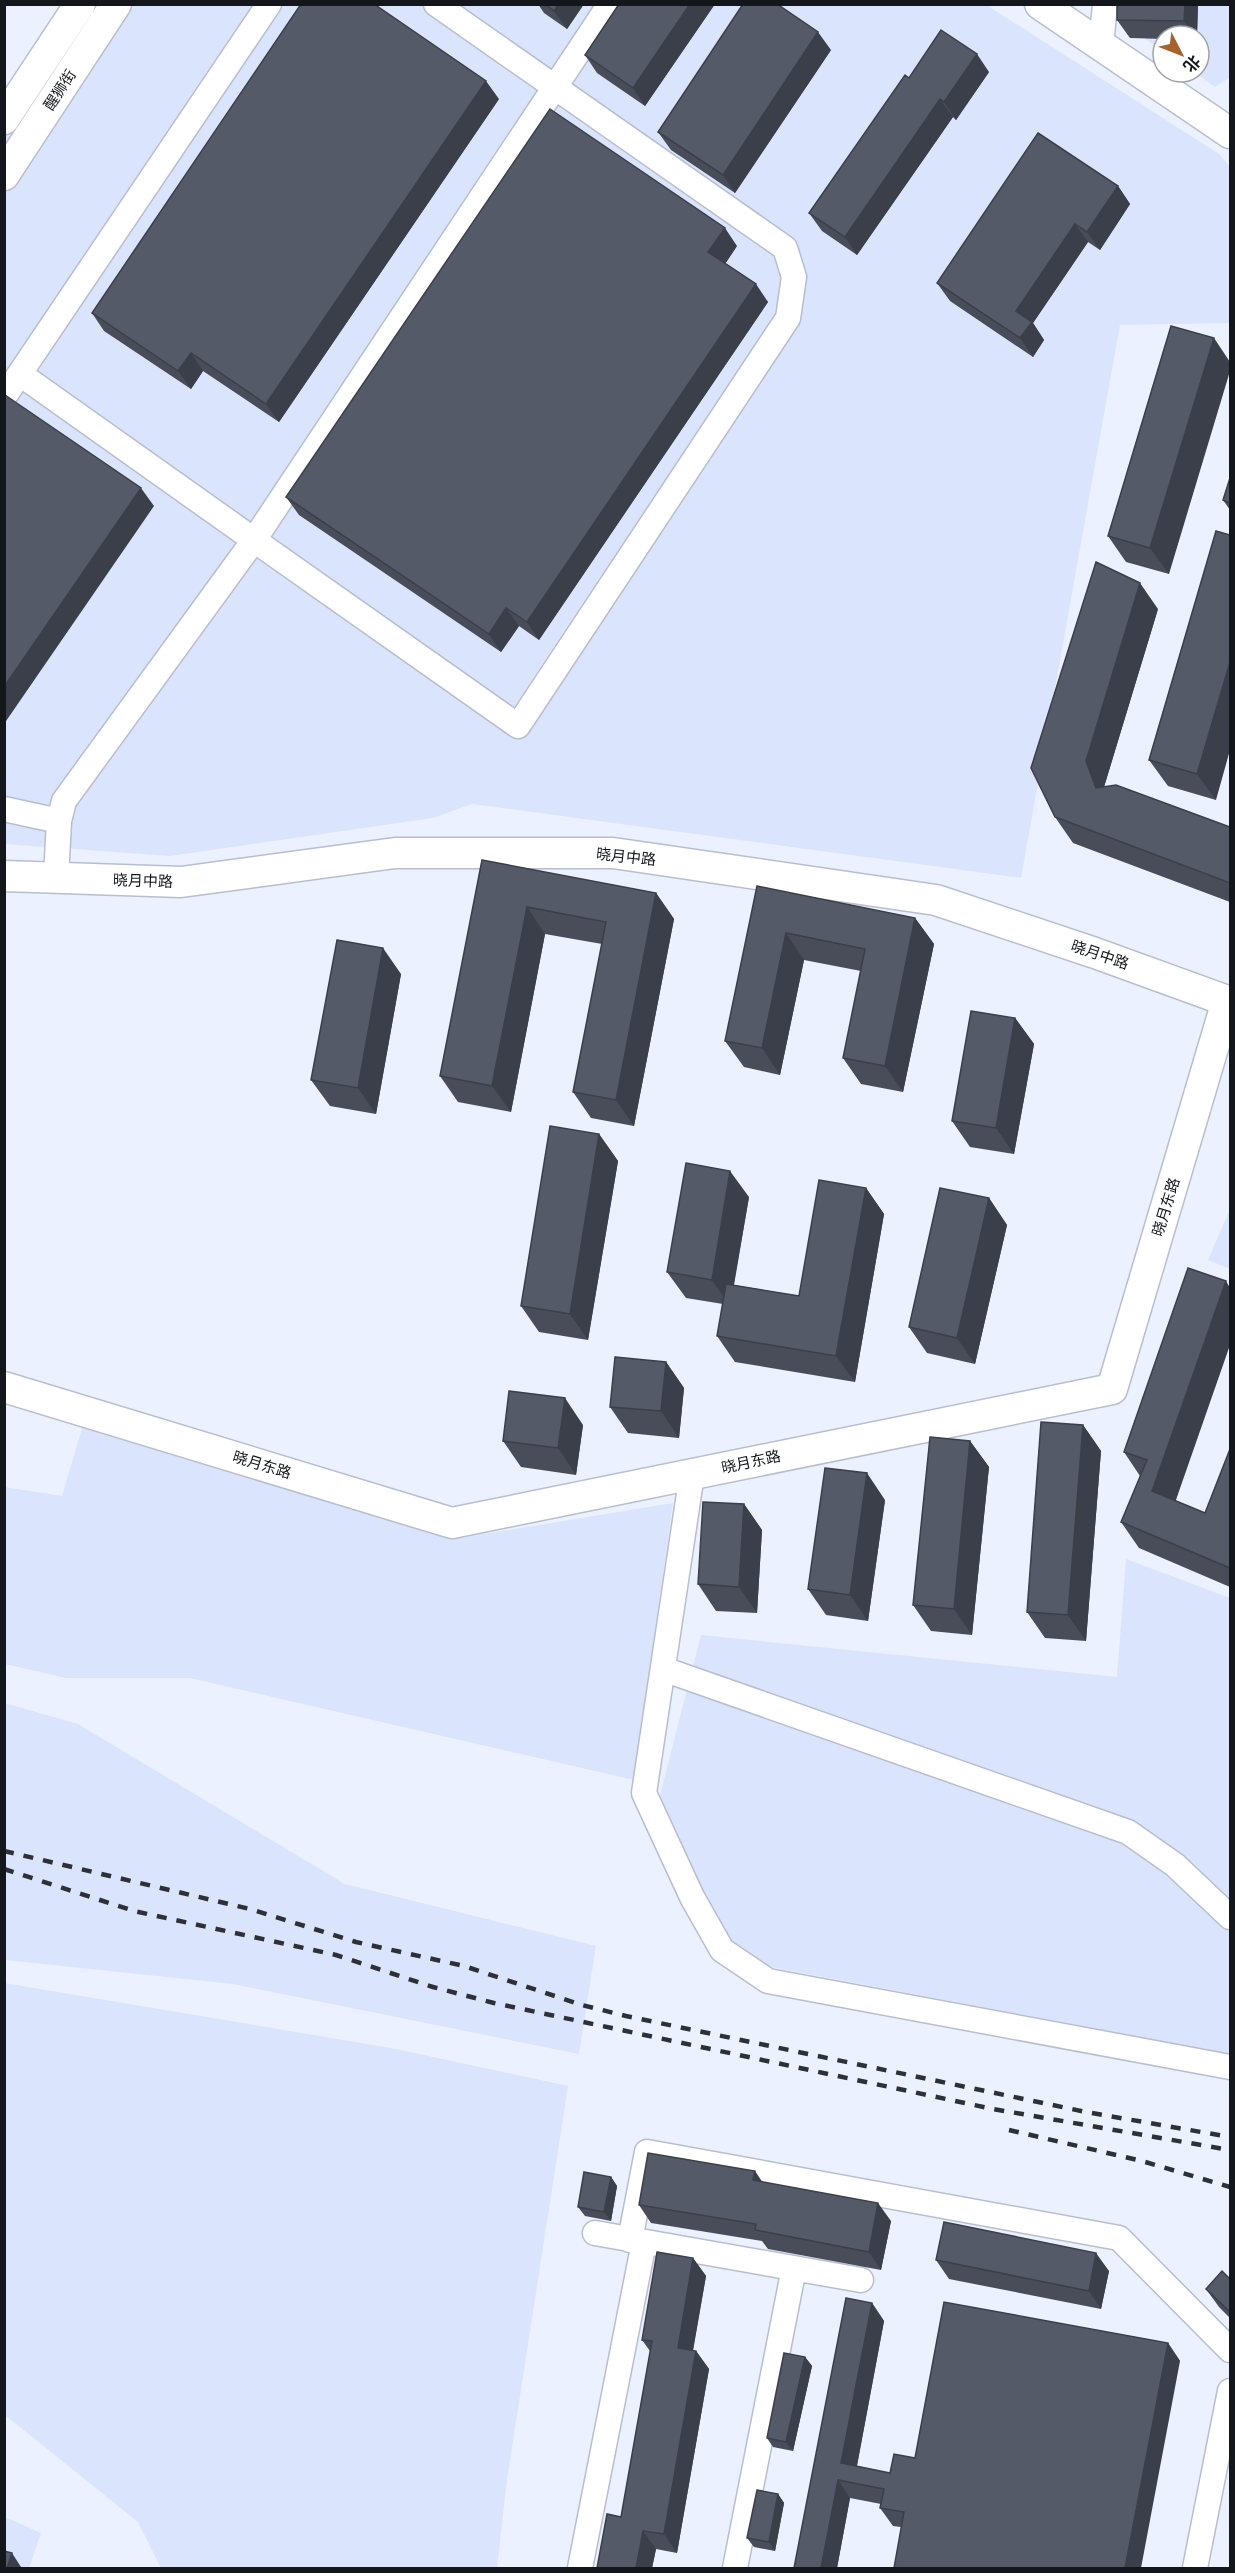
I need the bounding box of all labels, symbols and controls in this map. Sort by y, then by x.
north arrow [1151,24,1211,84]
text: 北 [1179,51,1206,77]
street label: 醒狮街 [39,65,80,114]
street label: 晓月中路 [595,843,657,869]
street label: 晓月中路 [113,869,173,891]
street label: 晓月中路 [1069,935,1132,973]
street label: 晓月东路 [1147,1175,1183,1238]
street label: 晓月东路 [719,1445,782,1477]
street label: 晓月东路 [231,1446,294,1482]

